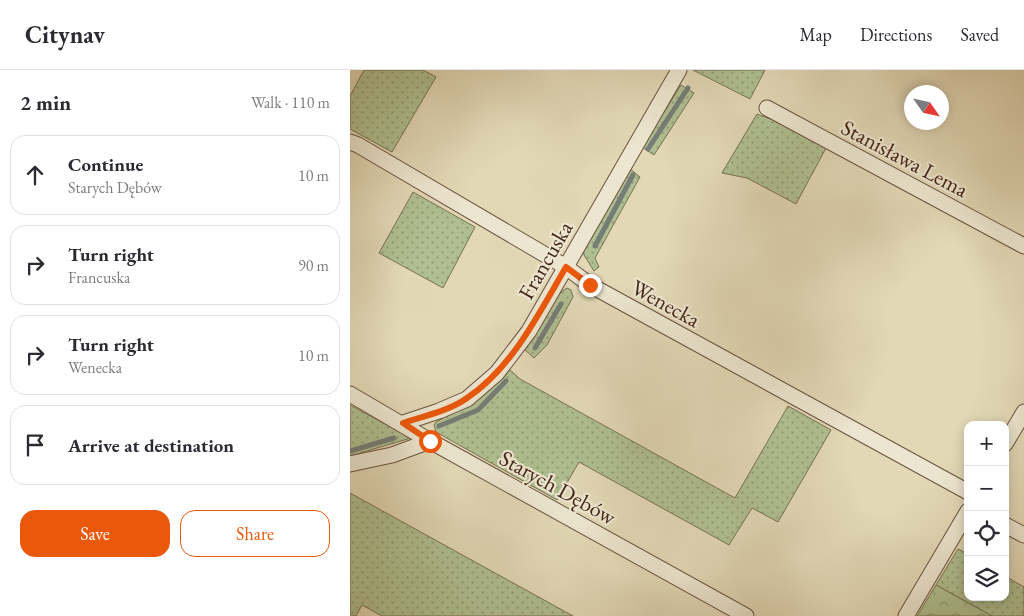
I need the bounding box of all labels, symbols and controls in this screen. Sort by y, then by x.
text: Citynav [25,19,105,50]
text: Map [800,23,832,46]
text: Directions [860,23,932,46]
text: Saved [960,23,999,46]
north arrow [904,85,949,130]
text: 2 min [20,89,71,116]
text: Walk · 110 m [251,92,330,113]
street label: Stanisława Lema [836,113,973,204]
text: Continue [68,152,143,177]
icon: ahead [21,161,49,189]
text: 10 m [298,165,329,186]
text: Starych Dębów [68,177,162,198]
street label: Francuska [511,216,580,305]
text: Turn right [68,242,154,267]
icon: right [21,251,49,279]
text: 90 m [298,255,329,276]
text: Francuska [68,267,130,288]
street label: Wenecka [626,273,706,334]
route end [579,274,602,297]
text: Turn right [68,332,154,357]
icon: right [21,341,49,369]
text: 10 m [298,345,329,366]
text: Wenecka [68,357,122,378]
map controls [964,421,1009,601]
button: + [964,421,1009,466]
route start [419,430,442,453]
icon: arrive [21,431,49,459]
text: Arrive at destination [68,433,234,458]
street label: Starych Dębów [494,443,622,532]
button: − [964,466,1009,511]
button: Save [20,510,170,557]
button: Share [180,510,330,557]
button: locate [964,511,1009,556]
button: layers [964,556,1009,601]

